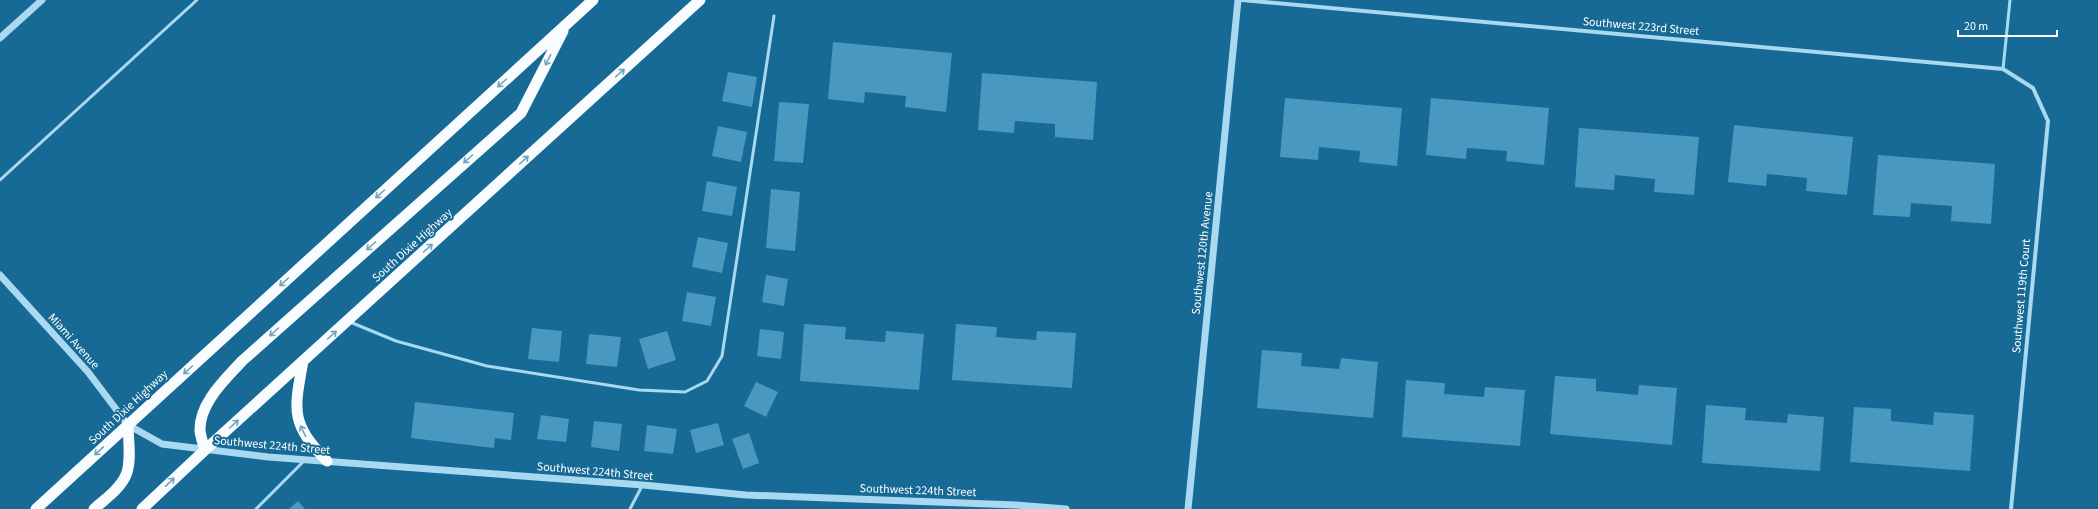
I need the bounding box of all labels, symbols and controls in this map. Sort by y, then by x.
scale bar [1958,12,2057,38]
street label: Southwest 223rd Street [1582,13,1700,40]
text: 20 m [1964,18,1988,35]
one-way arrow [544,53,551,65]
one-way arrow [615,68,626,77]
one-way arrow [498,78,508,87]
one-way arrow [463,155,474,164]
one-way arrow [519,156,529,165]
one-way arrow [375,190,385,199]
street label: Southwest 120th Avenue [1188,191,1217,315]
street label: South Dixie Highway [368,204,457,286]
street label: Southwest 119th Court [2008,238,2035,354]
one-way arrow [366,241,376,251]
one-way arrow [423,243,433,252]
one-way arrow [279,277,289,287]
street label: Miami Avenue [44,310,103,373]
one-way arrow [269,328,279,337]
one-way arrow [327,331,337,340]
one-way arrow [183,365,193,374]
street label: South Dixie Highway [85,366,172,449]
one-way arrow [228,419,239,428]
one-way arrow [299,425,306,437]
street label: Southwest 224th Street [213,432,331,459]
one-way arrow [94,446,104,456]
street label: Southwest 224th Street [536,458,654,485]
one-way arrow [165,478,175,487]
street label: Southwest 224th Street [859,480,977,501]

